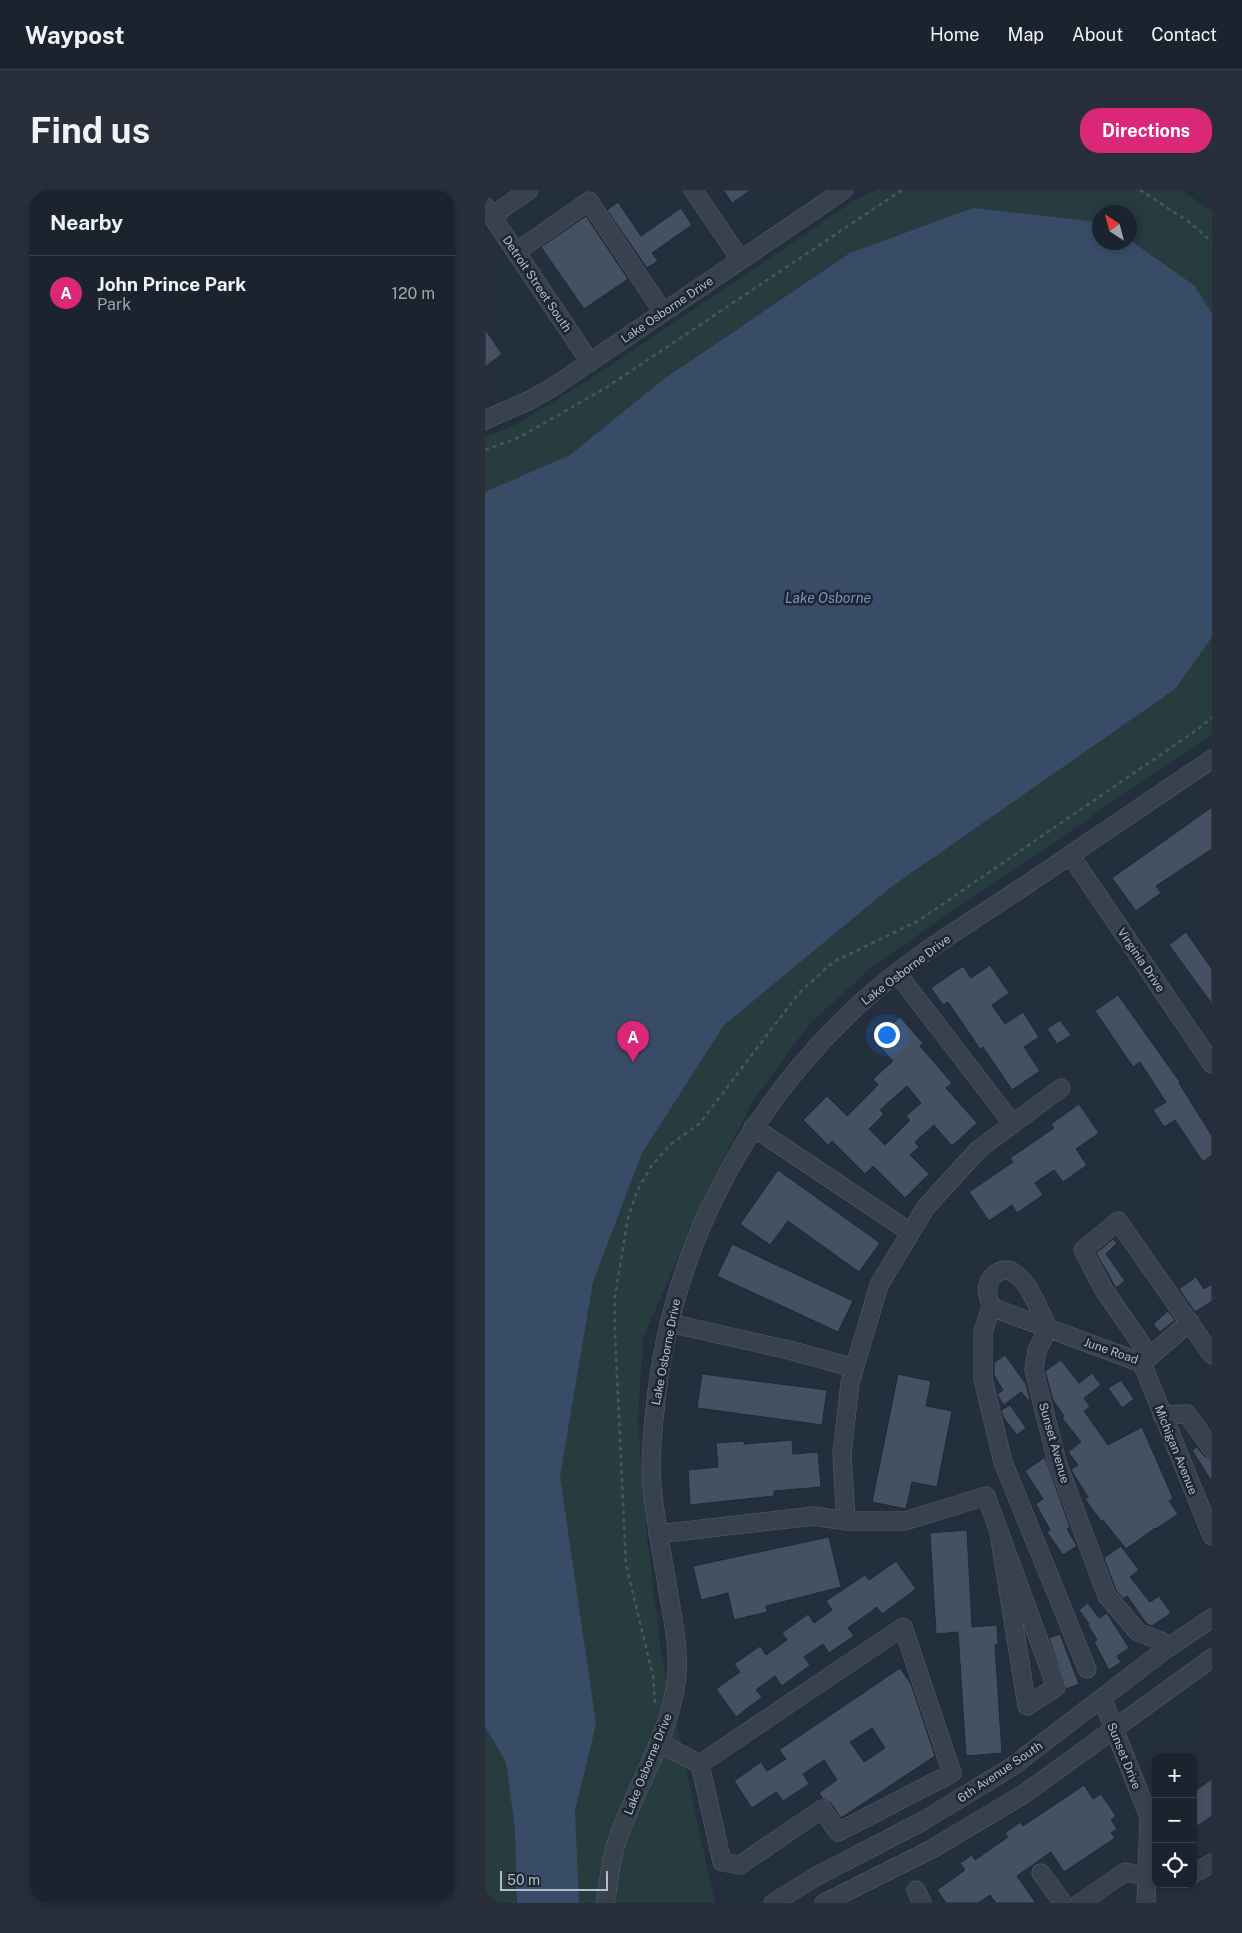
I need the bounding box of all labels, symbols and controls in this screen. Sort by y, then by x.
text: Waypost [25,21,125,49]
text: Home [930,24,980,45]
text: Map [1008,24,1044,45]
text: About [1072,24,1123,45]
text: Contact [1151,24,1217,45]
button: Directions [1080,108,1212,153]
text: Find us [30,110,150,151]
north arrow [1092,205,1137,250]
text: Nearby [50,210,123,235]
street label: Detroit Street South [500,233,574,335]
text: John Prince Park [97,273,246,295]
street label: Lake Osborne Drive [618,274,716,346]
text: A [60,284,72,303]
text: 120 m [391,284,435,303]
text: Park [97,295,131,314]
water label: Lake Osborne [785,590,871,606]
street label: Virginia Drive [1114,925,1168,995]
street label: Lake Osborne Drive [859,932,954,1008]
pin: A [617,1021,649,1062]
your location [874,1022,900,1048]
street label: Lake Osborne Drive [649,1297,683,1406]
street label: June Road [1082,1335,1140,1367]
street label: Sunset Avenue [1036,1401,1072,1485]
street label: Michigan Avenue [1152,1403,1200,1497]
street label: Lake Osborne Drive [621,1711,675,1817]
street label: Sunset Drive [1104,1721,1144,1792]
street label: 6th Avenue South [955,1738,1045,1806]
map controls [1152,1753,1197,1888]
button: + [1152,1753,1197,1798]
button: − [1152,1798,1197,1843]
button: locate [1152,1843,1197,1888]
scale bar [500,1868,607,1891]
text: 50 m [507,1872,540,1888]

